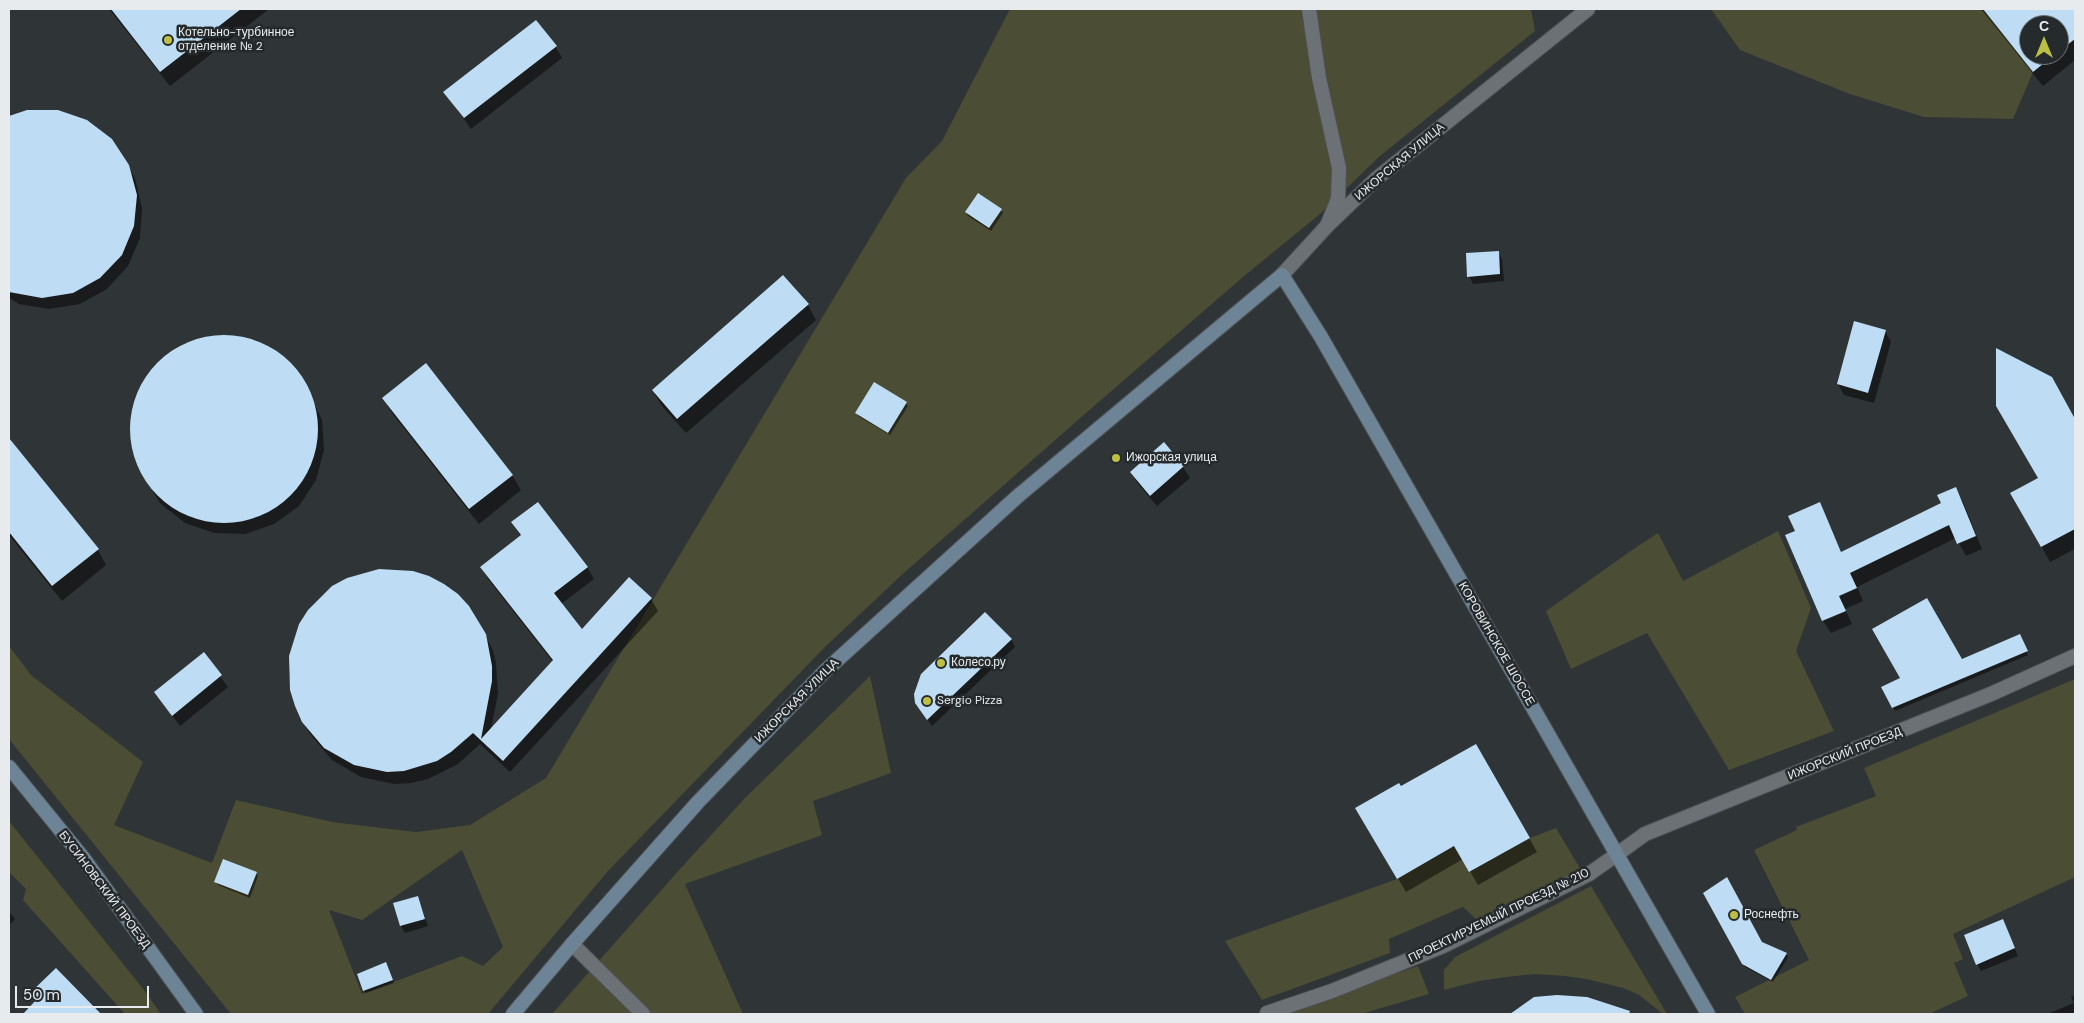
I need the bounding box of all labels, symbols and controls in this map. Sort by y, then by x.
north arrow [2019,15,2069,65]
text: С [2039,17,2049,35]
place label: Котельно-турбинное отделение № 2 [178,26,294,54]
marker: Котельно-турбинное отделение № 2 [162,34,174,46]
street label: ИЖОРСКАЯ УЛИЦА [1352,120,1448,204]
place label: Ижорская улица [1126,451,1217,465]
marker: Ижорская улица [1110,452,1122,464]
street label: КОРОВИНСКОЕ ШОССЕ [1455,580,1537,708]
street label: ИЖОРСКАЯ УЛИЦА [752,656,842,746]
place label: Колесо.ру [951,656,1006,670]
marker: Колесо.ру [935,657,947,669]
place label: Sergio Pizza [937,694,1002,708]
marker: Sergio Pizza [921,695,933,707]
street label: ИЖОРСКИЙ ПРОЕЗД [1786,725,1904,783]
street label: БУСИНОВСКИЙ ПРОЕЗД [55,829,153,951]
street label: ПРОЕКТИРУЕМЫЙ ПРОЕЗД № 210 [1406,866,1592,966]
place label: Роснефть [1744,908,1799,922]
marker: Роснефть [1728,909,1740,921]
scale bar [18,976,151,1008]
text: 50 m [23,985,60,1005]

